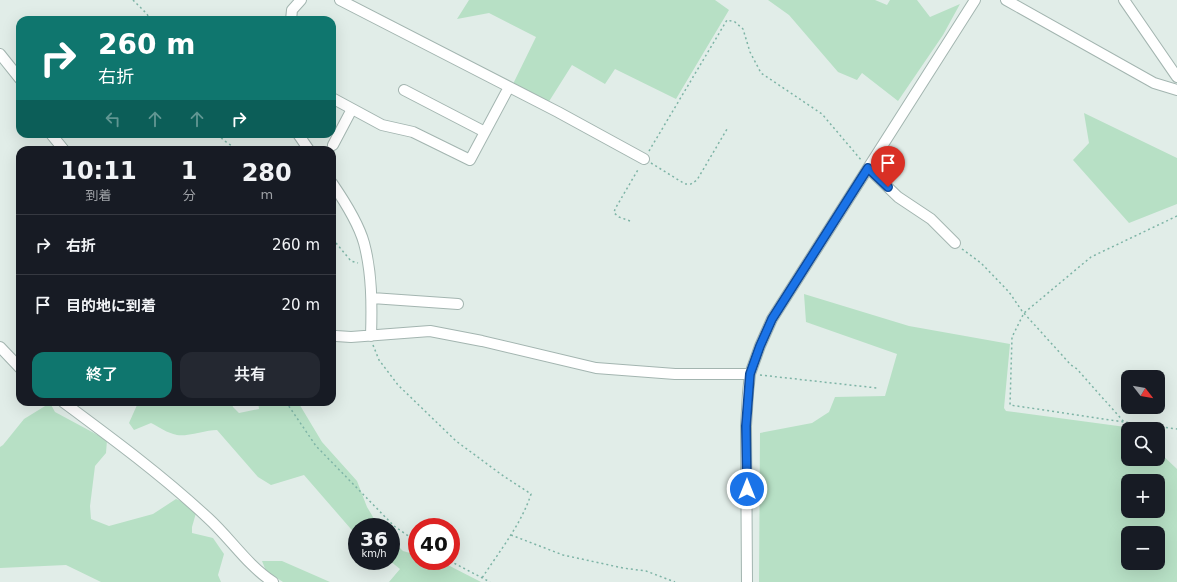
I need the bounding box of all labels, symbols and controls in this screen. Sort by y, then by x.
text: 260 m [98,28,195,61]
icon: right [32,32,84,84]
text: 右折 [98,66,134,87]
icon: left [102,108,124,130]
icon: ahead [144,108,166,130]
icon: ahead [186,108,208,130]
icon: right [228,108,250,130]
pin [871,146,905,187]
icon: arrive [877,152,899,174]
text: 10:11 [60,157,137,185]
text: 1 [181,157,197,185]
text: 280 [242,159,292,187]
text: m [260,187,273,202]
text: 到着 [85,188,111,203]
text: 分 [183,188,196,203]
icon: right [32,234,54,256]
text: 260 m [272,236,320,254]
text: 右折 [66,237,96,255]
icon: arrive [32,294,54,316]
text: 20 m [282,296,320,314]
text: 目的地に到着 [66,297,156,315]
button: 終了 [32,352,172,398]
button: 共有 [180,352,320,398]
north arrow [1121,370,1165,414]
map controls [1121,370,1165,570]
button: search [1121,422,1165,466]
position arrow [726,468,768,510]
button: + [1121,474,1165,518]
speed limit sign: 40 [408,518,460,570]
button: − [1121,526,1165,570]
text: 36 [360,527,388,551]
text: km/h [361,548,387,559]

